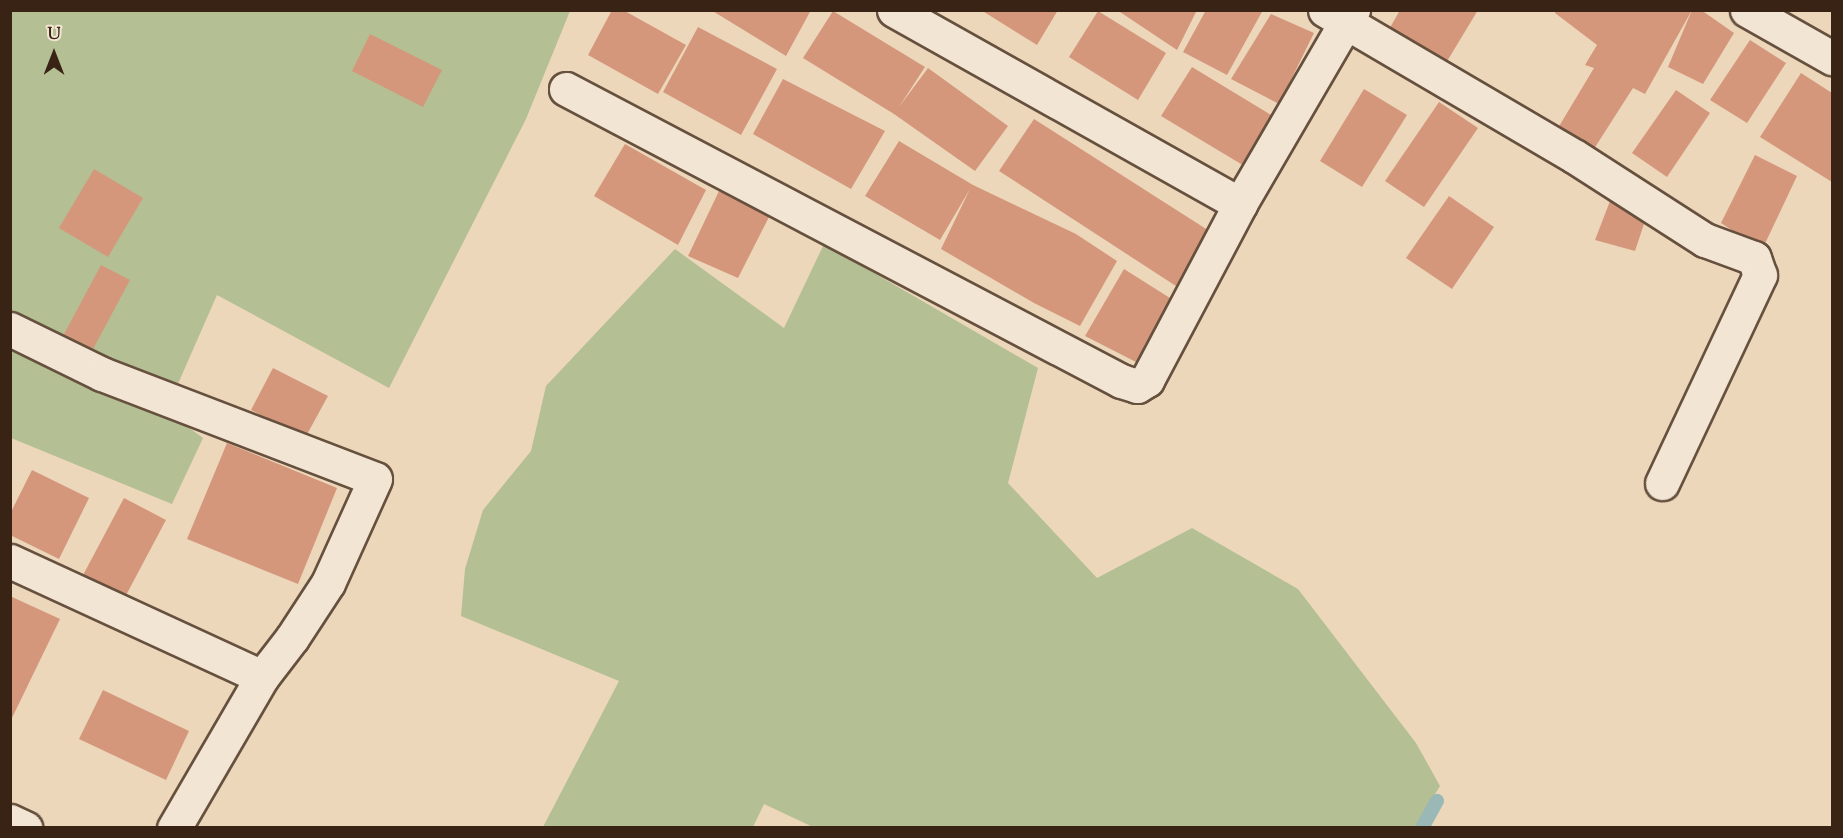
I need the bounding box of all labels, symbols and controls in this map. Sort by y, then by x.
north arrow [24,24,84,84]
text: U [47,24,61,47]

